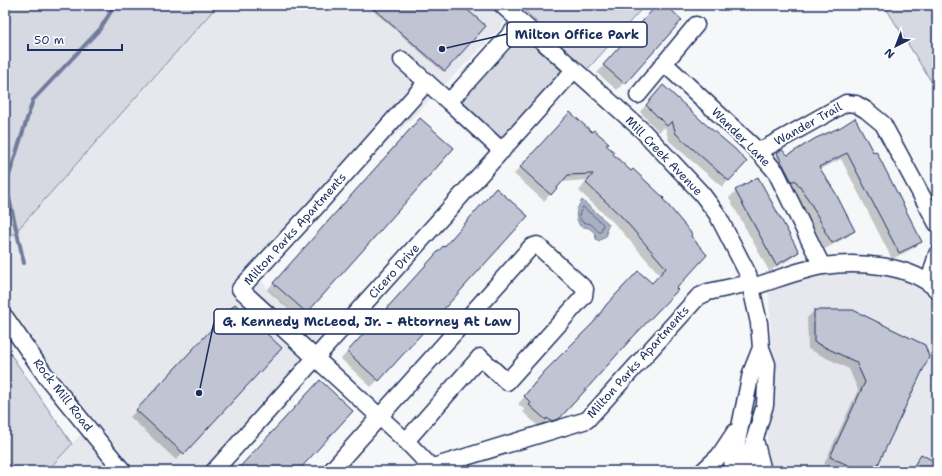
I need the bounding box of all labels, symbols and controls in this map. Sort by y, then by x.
callout: Milton Office Park [507,22,647,47]
scale bar [28,26,122,52]
text: Milton Office Park [515,26,639,43]
north arrow [876,26,916,66]
text: 50 m [34,32,64,48]
text: N [881,44,898,62]
street label: Wander Trail [771,99,845,149]
street label: Wander Lane [708,104,774,170]
street label: Mill Creek Avenue [622,113,706,199]
street label: Milton Parks Apartments [240,169,350,289]
street label: Cicero Drive [365,240,423,302]
street label: Milton Parks Apartments [583,302,693,422]
callout: G. Kennedy McLeod, Jr. - Attorney At Law [214,309,519,334]
text: G. Kennedy McLeod, Jr. - Attorney At Law [223,313,512,330]
street label: Rock Mill Road [30,355,97,435]

